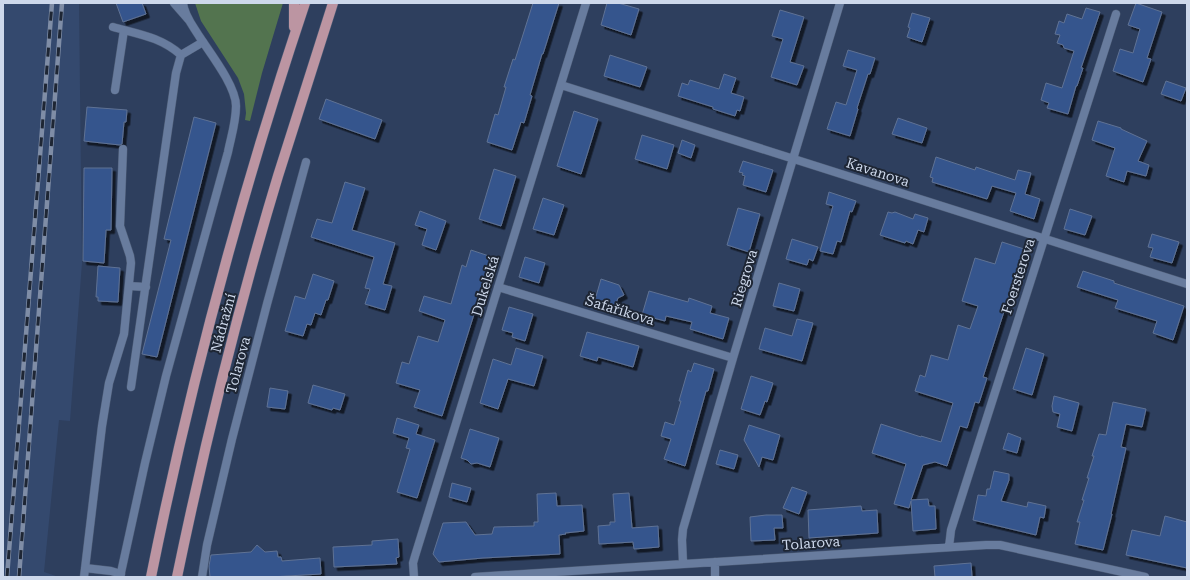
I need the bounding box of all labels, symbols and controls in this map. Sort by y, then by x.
street label: Kavanova [844,154,912,190]
street label: Foersterova [998,236,1038,316]
street label: Riegrova [728,247,760,309]
street label: Dukelská [468,253,502,318]
street label: Nádražní [207,291,239,354]
street label: Šafaříkova [583,292,657,328]
street label: Tolarova [223,334,253,395]
street label: Tolarova [781,533,841,553]

